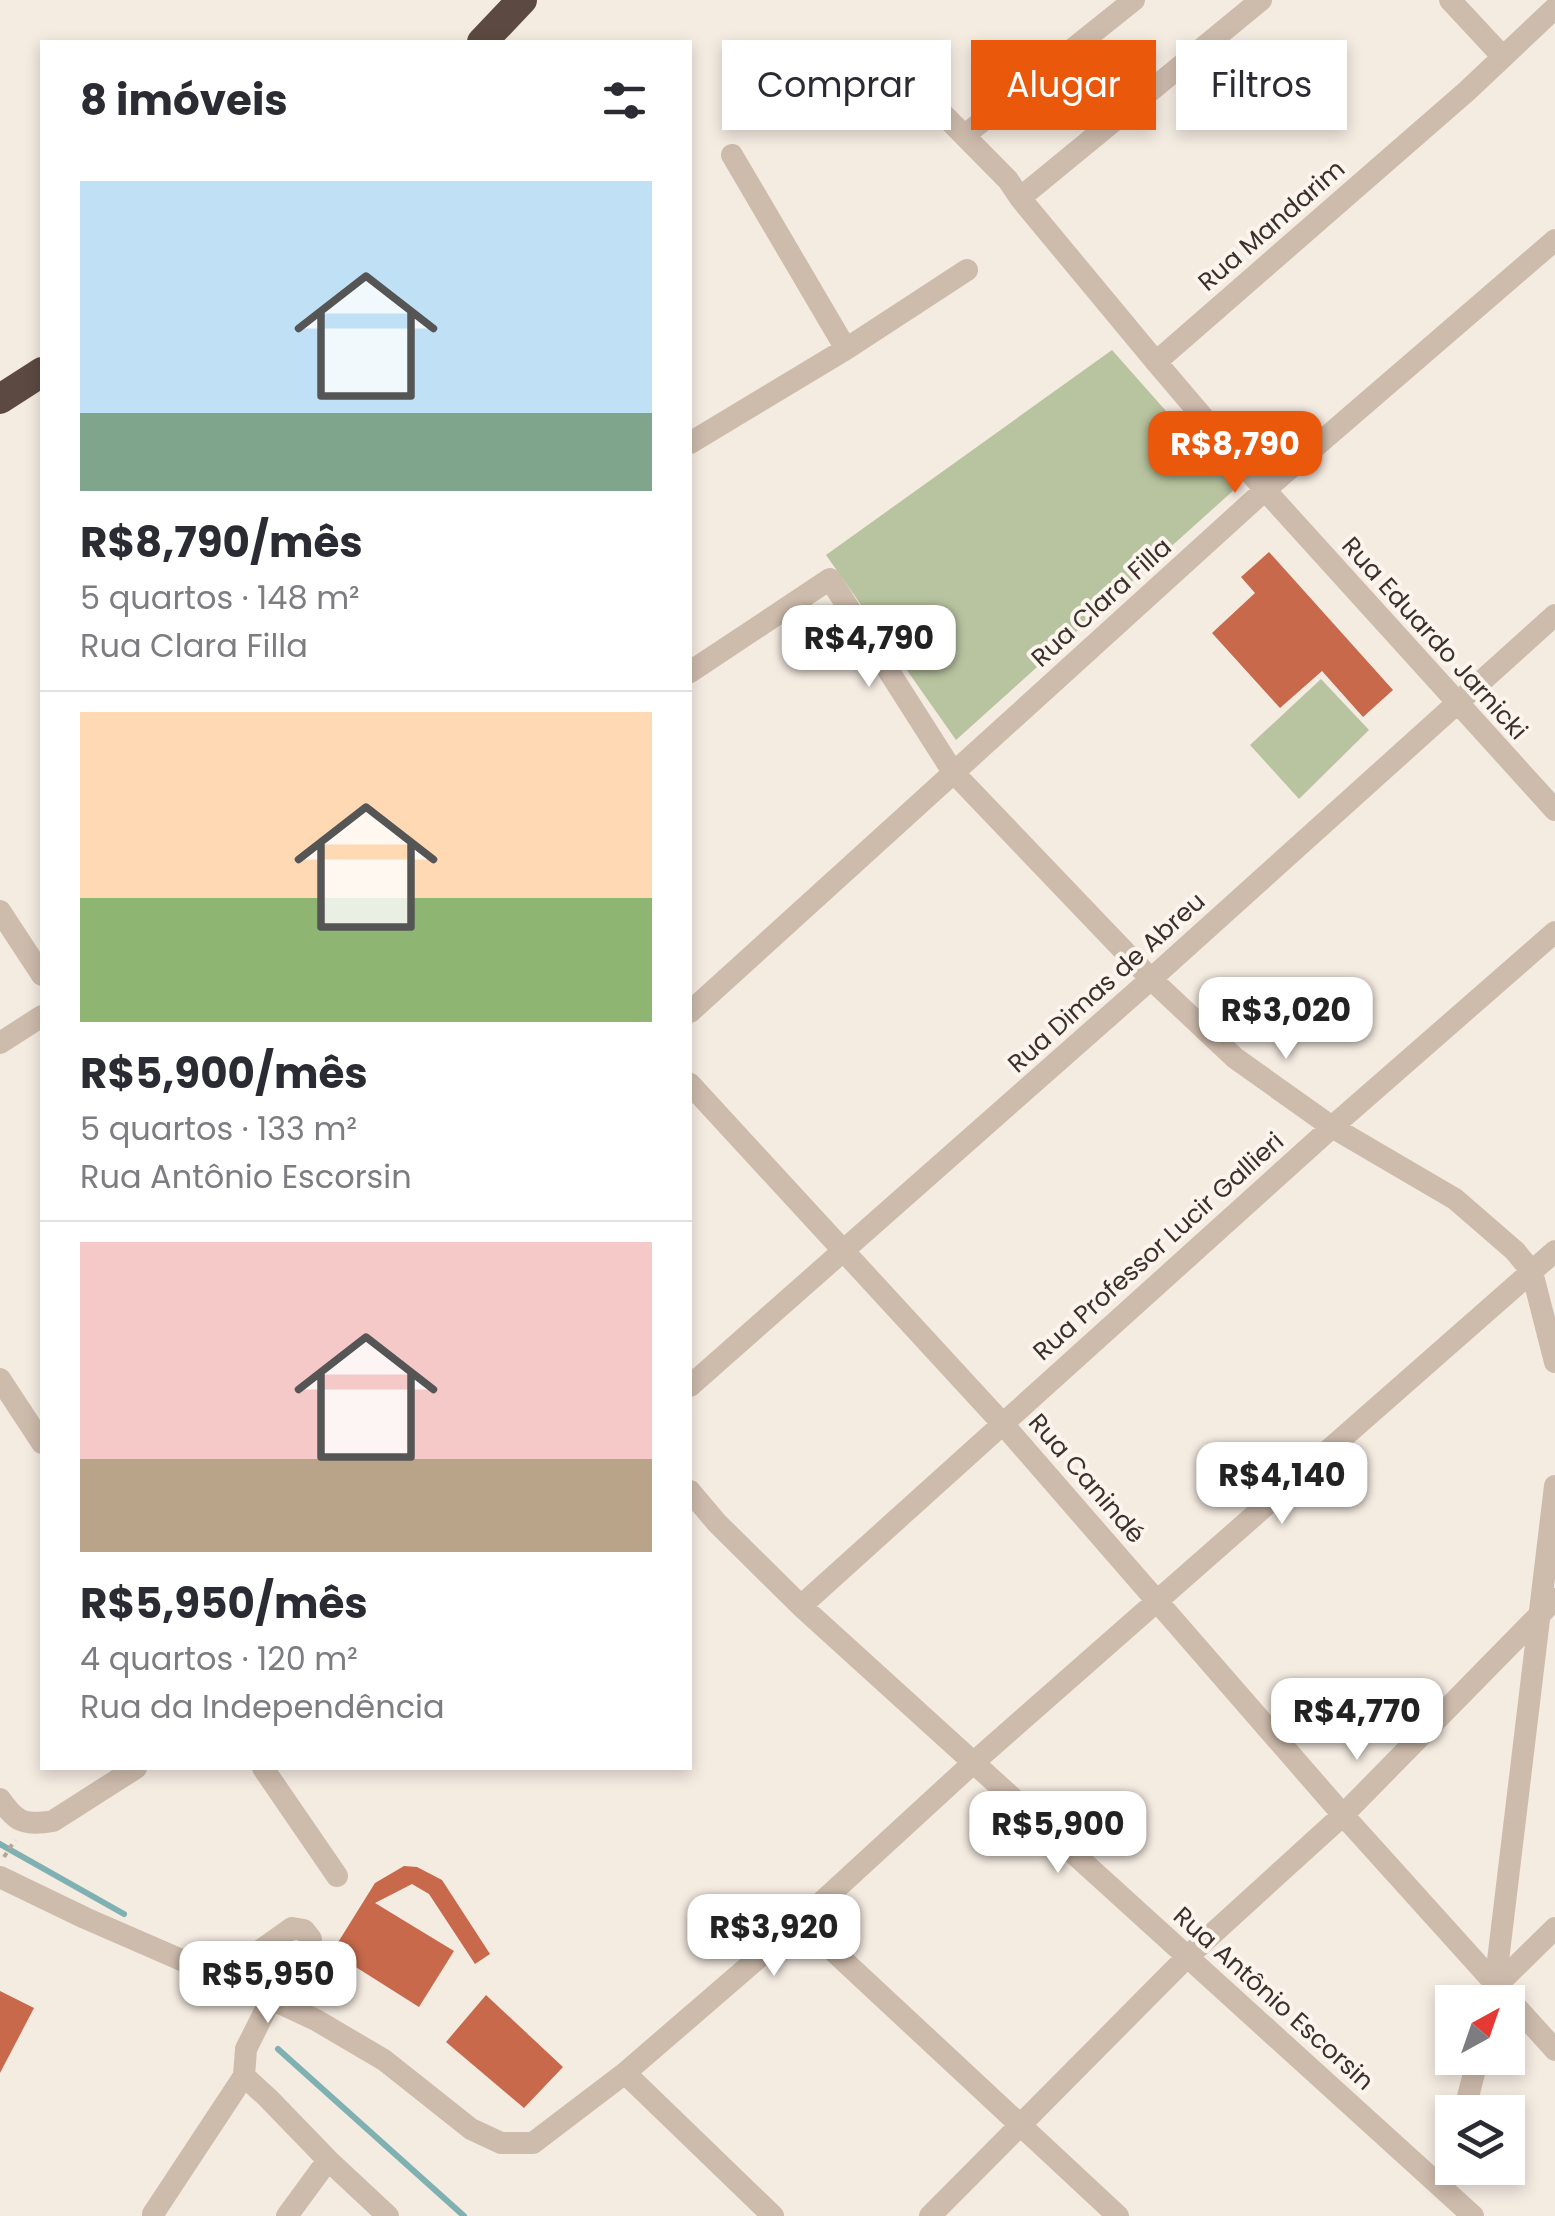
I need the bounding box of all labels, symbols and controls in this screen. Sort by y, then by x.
chip: Comprar [722,40,951,130]
chip: Alugar [971,40,1156,130]
chip: Filtros [1176,40,1347,130]
text: 8 imóveis [80,71,288,130]
icon: filters [597,73,652,128]
street label: Rua Mandarim [1190,152,1352,299]
icon: home [276,246,456,426]
pin: R$8,790 [1143,411,1327,496]
text: R$8,790 [1170,421,1300,466]
text: R$8,790/mês [80,513,363,572]
street label: Rua Eduardo Jarnicki [1334,529,1535,747]
street label: Rua Clara Filla [1023,530,1179,675]
text: 5 quartos · 148 m² [80,575,360,620]
pin: R$4,790 [777,605,961,690]
text: R$4,790 [804,615,934,660]
text: Rua Clara Filla [80,623,308,668]
icon: home [276,777,456,957]
street label: Rua Dimas de Abreu [1000,884,1213,1081]
pin: R$3,020 [1194,977,1378,1062]
text: R$3,020 [1221,987,1351,1032]
text: R$5,900/mês [80,1044,368,1103]
text: 5 quartos · 133 m² [80,1106,357,1151]
street label: Rua Professor Lucir Gallieri [1025,1124,1291,1369]
text: Rua Antônio Escorsin [80,1154,412,1199]
icon: home [276,1307,456,1487]
street label: Rua Canindé [1020,1406,1153,1551]
pin: R$4,140 [1190,1442,1374,1527]
text: R$4,140 [1218,1452,1346,1497]
text: R$5,950/mês [80,1574,368,1633]
text: 4 quartos · 120 m² [80,1636,358,1681]
pin: R$4,770 [1265,1678,1449,1763]
text: Rua da Independência [80,1684,445,1729]
text: R$4,770 [1293,1688,1421,1733]
pin: R$5,900 [966,1791,1150,1876]
text: R$5,900 [991,1801,1125,1846]
pin: R$3,920 [682,1894,866,1979]
street label: Rua Antônio Escorsin [1166,1899,1382,2098]
text: R$3,920 [709,1904,839,1949]
pin: R$5,950 [176,1941,360,2026]
text: R$5,950 [201,1951,335,1996]
north arrow [1435,1985,1525,2075]
map controls [1435,1985,1525,2185]
button: layers [1435,2095,1525,2185]

